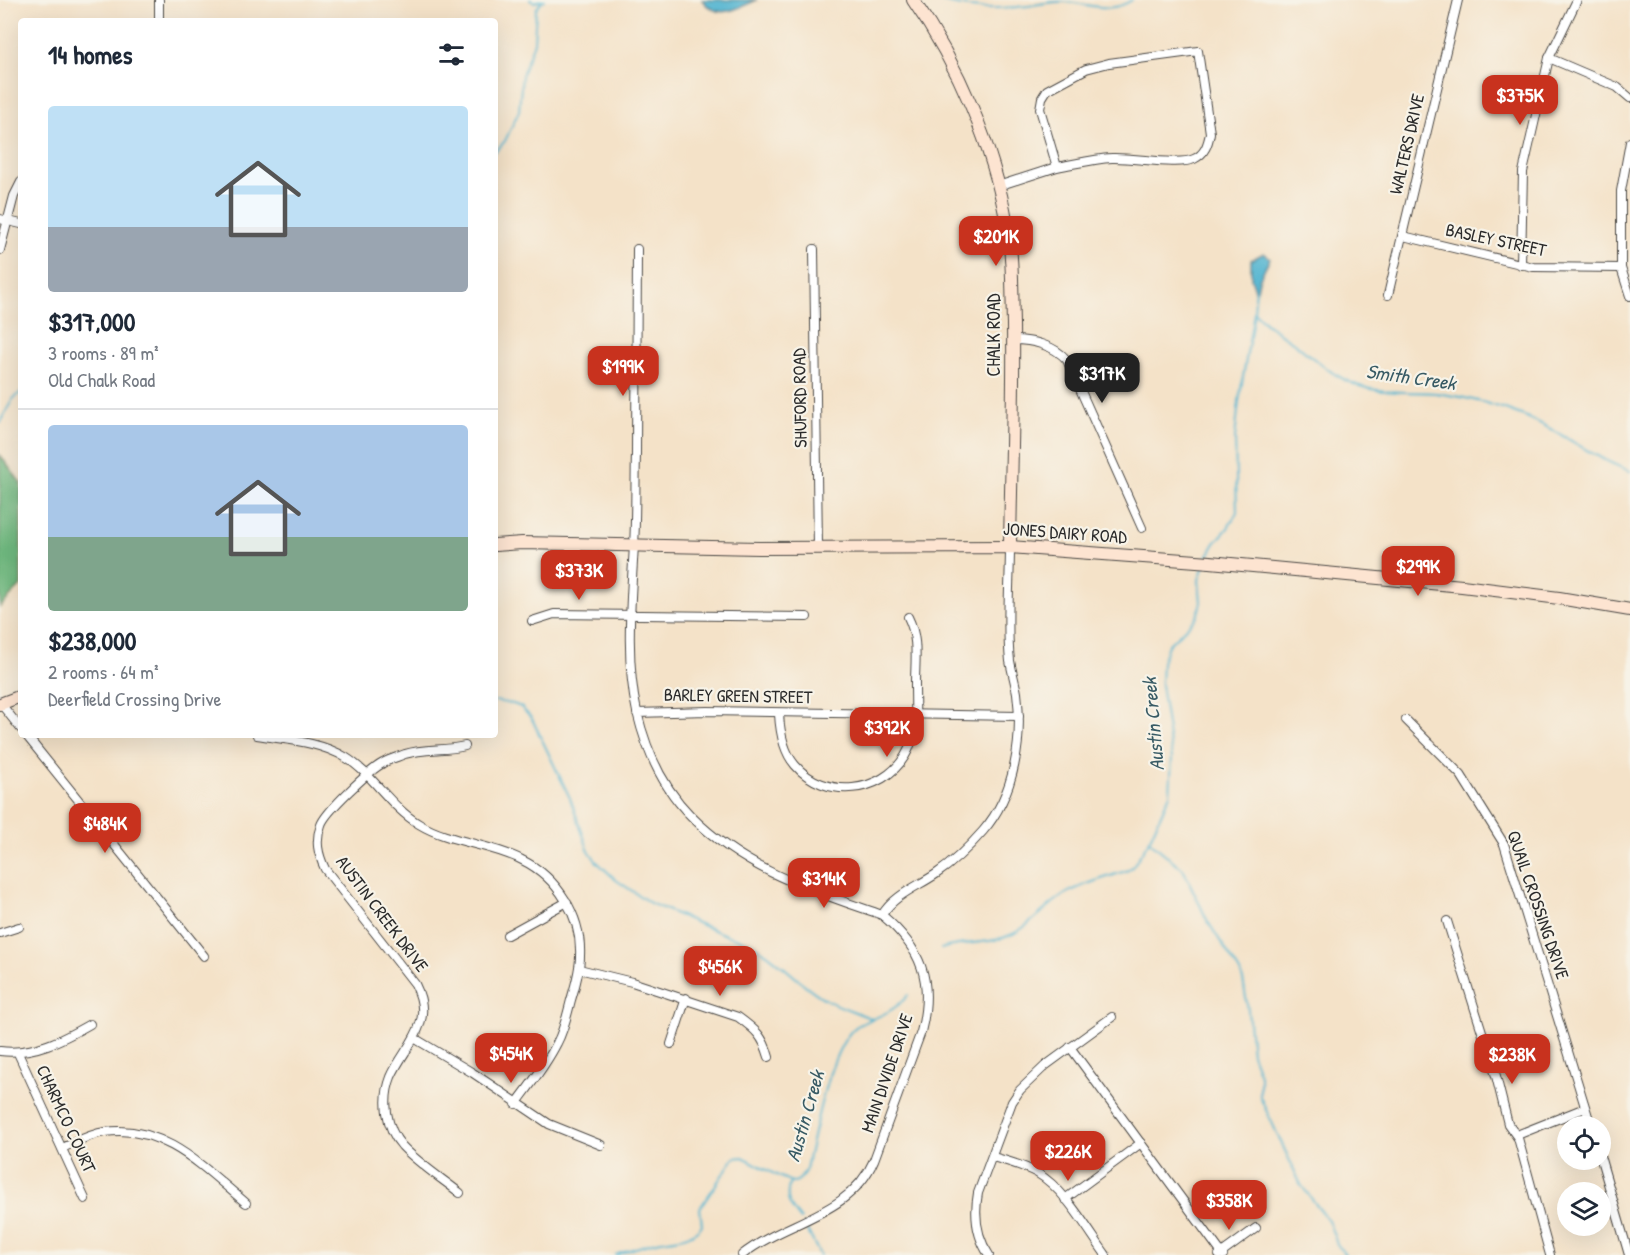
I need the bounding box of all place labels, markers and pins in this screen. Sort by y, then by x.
pin: $375K [1478,75,1562,126]
pin: $201K [954,216,1038,267]
pin: $199K [581,346,665,397]
pin: $317K [1060,353,1144,404]
pin: $299K [1376,546,1460,597]
pin: $373K [537,550,621,601]
pin: $392K [845,707,929,758]
pin: $484K [63,803,147,854]
pin: $314K [782,858,866,909]
pin: $456K [678,946,762,997]
pin: $454K [469,1033,553,1084]
pin: $238K [1470,1034,1554,1085]
pin: $226K [1026,1131,1110,1182]
pin: $358K [1187,1180,1271,1231]

